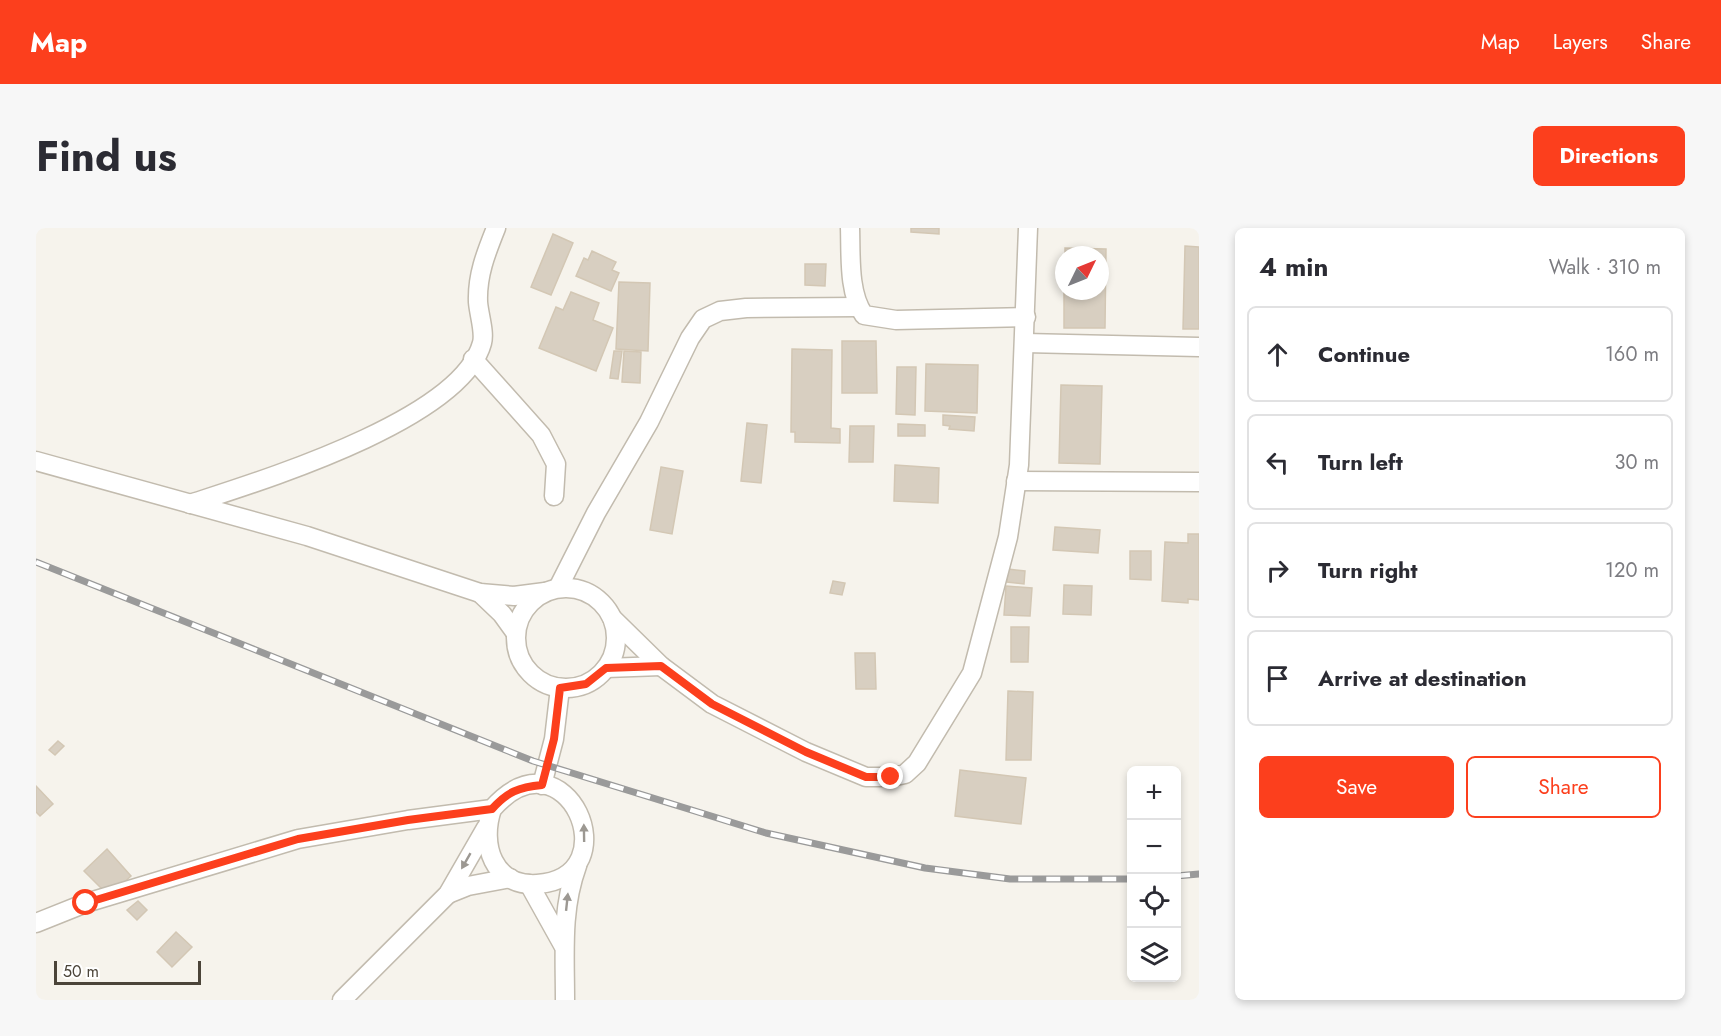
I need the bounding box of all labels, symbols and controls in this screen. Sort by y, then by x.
text: Map [30,22,87,63]
text: Map [1481,27,1520,57]
text: Layers [1553,27,1608,57]
text: Share [1641,27,1691,57]
text: Find us [36,126,177,187]
button: Directions [1533,126,1685,186]
north arrow [1055,246,1109,300]
text: 4 min [1259,248,1328,286]
text: Walk · 310 m [1549,253,1661,282]
icon: ahead [1261,338,1294,371]
text: Continue [1318,338,1410,370]
text: 160 m [1605,340,1659,369]
icon: left [1261,446,1294,479]
text: Turn left [1318,446,1403,478]
text: 30 m [1614,448,1659,477]
icon: right [1261,554,1294,587]
text: Turn right [1318,554,1418,586]
text: 120 m [1605,556,1659,585]
icon: arrive [1261,662,1294,695]
text: Arrive at destination [1318,662,1527,694]
button: Save [1259,756,1454,818]
button: Share [1466,756,1661,818]
route end [877,763,903,789]
map controls [1127,766,1181,982]
button: + [1127,766,1181,820]
button: − [1127,820,1181,874]
one-way arrow [579,823,589,842]
one-way arrow [461,853,472,869]
button: locate [1127,874,1181,928]
route start [72,889,98,915]
one-way arrow [562,892,572,911]
button: layers [1127,928,1181,982]
scale bar [54,958,201,986]
text: 50 m [63,960,99,983]

